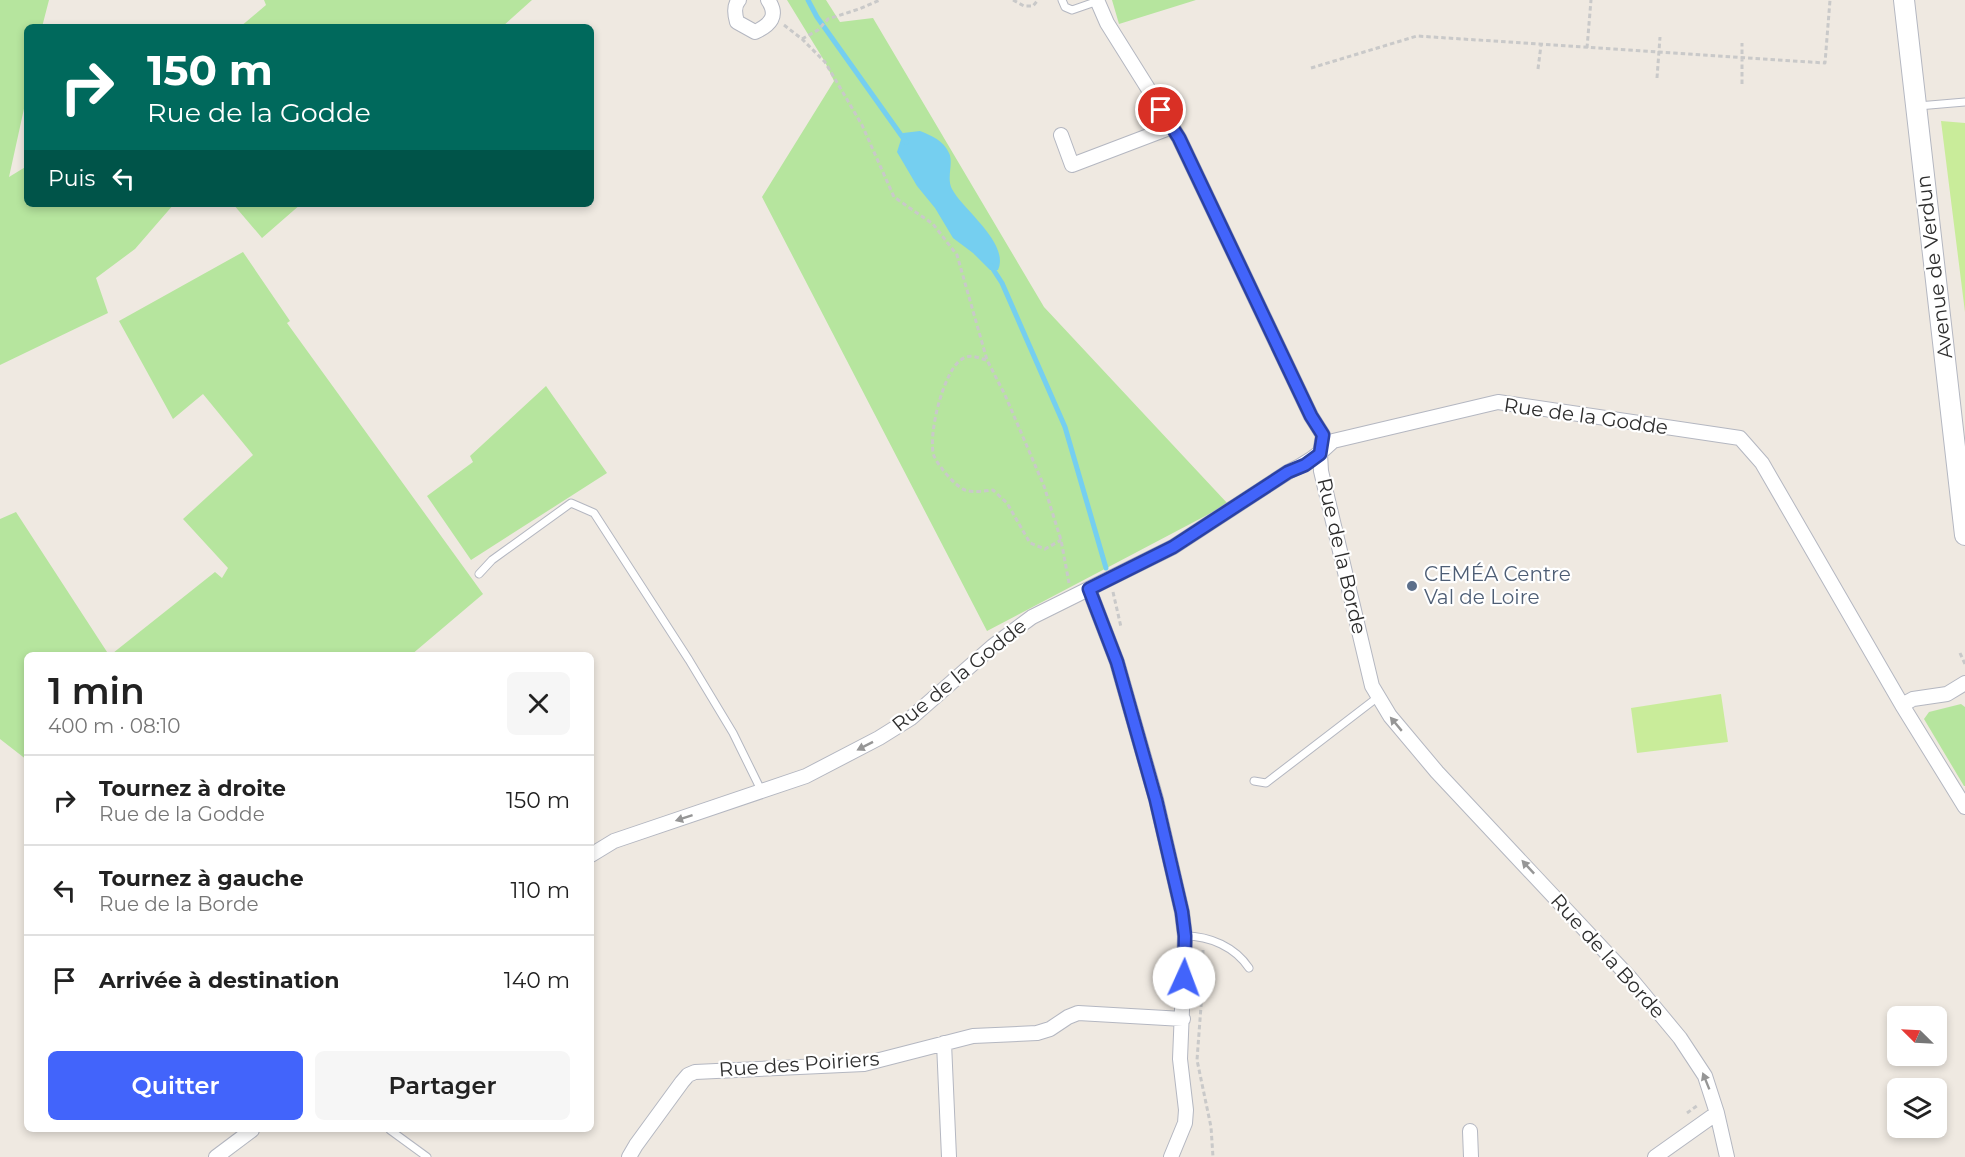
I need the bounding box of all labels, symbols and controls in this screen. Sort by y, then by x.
text: 150 m [147,44,273,96]
icon: right [48,48,126,126]
pin [1135,84,1186,135]
icon: arrive [1144,93,1177,126]
text: Rue de la Godde [147,96,371,129]
icon: left [107,162,140,195]
text: Puis [48,165,95,192]
street label: Avenue de Verdun [1911,174,1957,360]
street label: Rue de la Godde [1502,393,1670,439]
street label: Rue de la Borde [1312,476,1372,636]
place label: CEMÉA Centre Val de Loire [1424,562,1571,609]
marker: CEMÉA Centre Val de Loire [1405,579,1419,593]
street label: Rue de la Godde [887,614,1031,736]
text: 1 min [48,669,145,713]
button: close [507,672,570,735]
text: 400 m · 08:10 [48,714,180,738]
one-way arrow [1390,716,1403,731]
one-way arrow [856,740,874,750]
text: Tournez à droite [99,775,286,802]
icon: right [48,784,81,817]
text: 150 m [506,787,570,814]
text: Rue de la Godde [99,802,265,826]
one-way arrow [675,814,693,823]
one-way arrow [1522,860,1535,875]
text: Tournez à gauche [99,865,304,892]
icon: left [48,874,81,907]
text: 110 m [510,877,570,904]
street label: Rue de la Borde [1546,889,1670,1023]
text: Rue de la Borde [99,892,259,916]
position arrow [1152,946,1216,1010]
icon: arrive [48,964,81,997]
text: Arrivée à destination [99,967,339,994]
text: 140 m [504,967,570,994]
north arrow [1887,1006,1947,1066]
map controls [1887,1006,1947,1138]
street label: Rue des Poiriers [718,1046,880,1082]
button: Quitter [48,1051,303,1120]
button: Partager [315,1051,570,1120]
one-way arrow [1701,1071,1711,1089]
button: layers [1887,1078,1947,1138]

